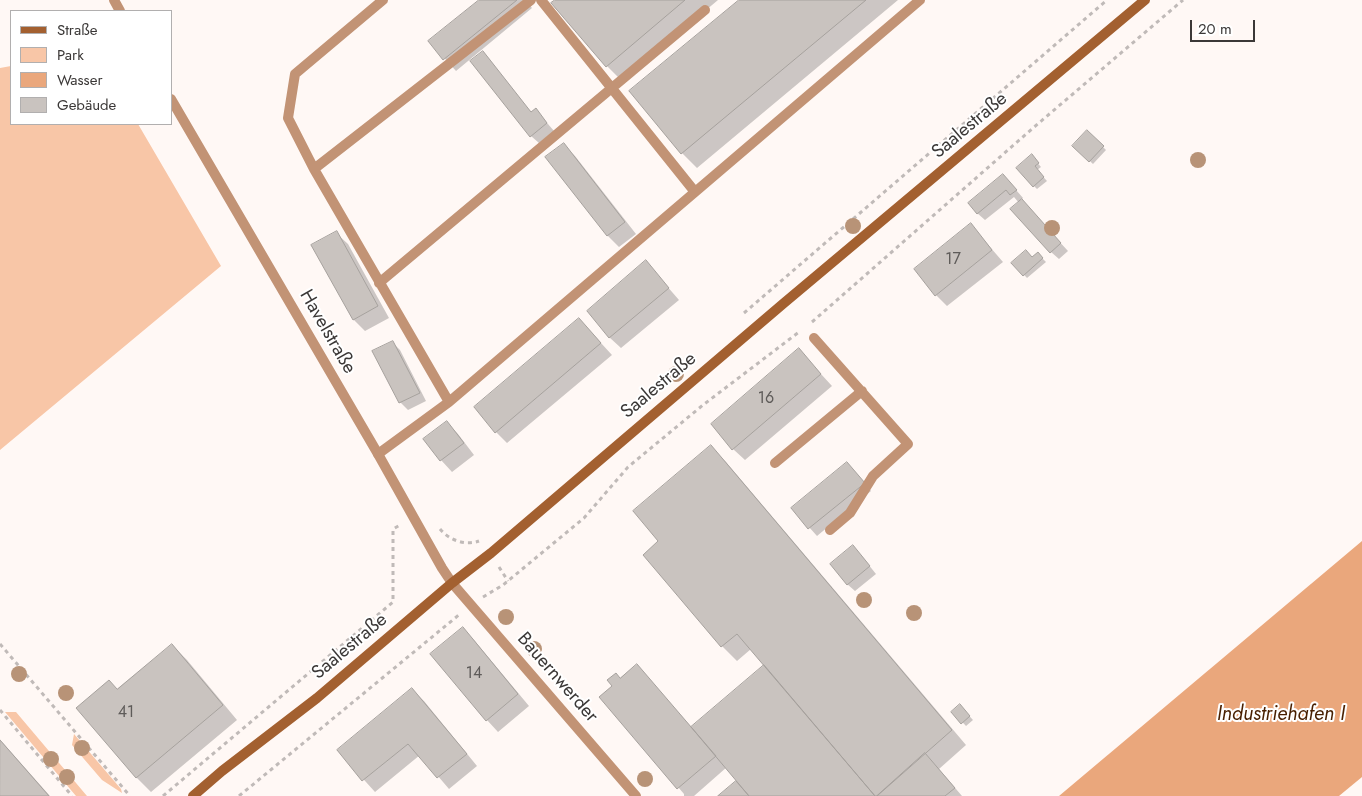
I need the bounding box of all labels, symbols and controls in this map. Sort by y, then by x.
legend [10,10,172,125]
scale bar [1192,10,1257,42]
text: 20 m [1198,18,1232,40]
text: Straße [57,19,97,41]
text: Park [57,44,84,66]
text: Wasser [57,69,103,91]
street label: Saalestraße [928,88,1012,164]
text: Gebäude [57,94,116,116]
house number: 17 [945,250,961,270]
street label: Havelstraße [294,286,360,378]
street label: Saalestraße [617,348,701,424]
house number: 16 [758,389,774,409]
street label: Saalestraße [308,609,392,685]
street label: Bauernwerder [512,628,602,728]
house number: 14 [466,664,482,684]
house number: 41 [118,703,134,723]
water label: Industriehafen I [1217,703,1345,727]

